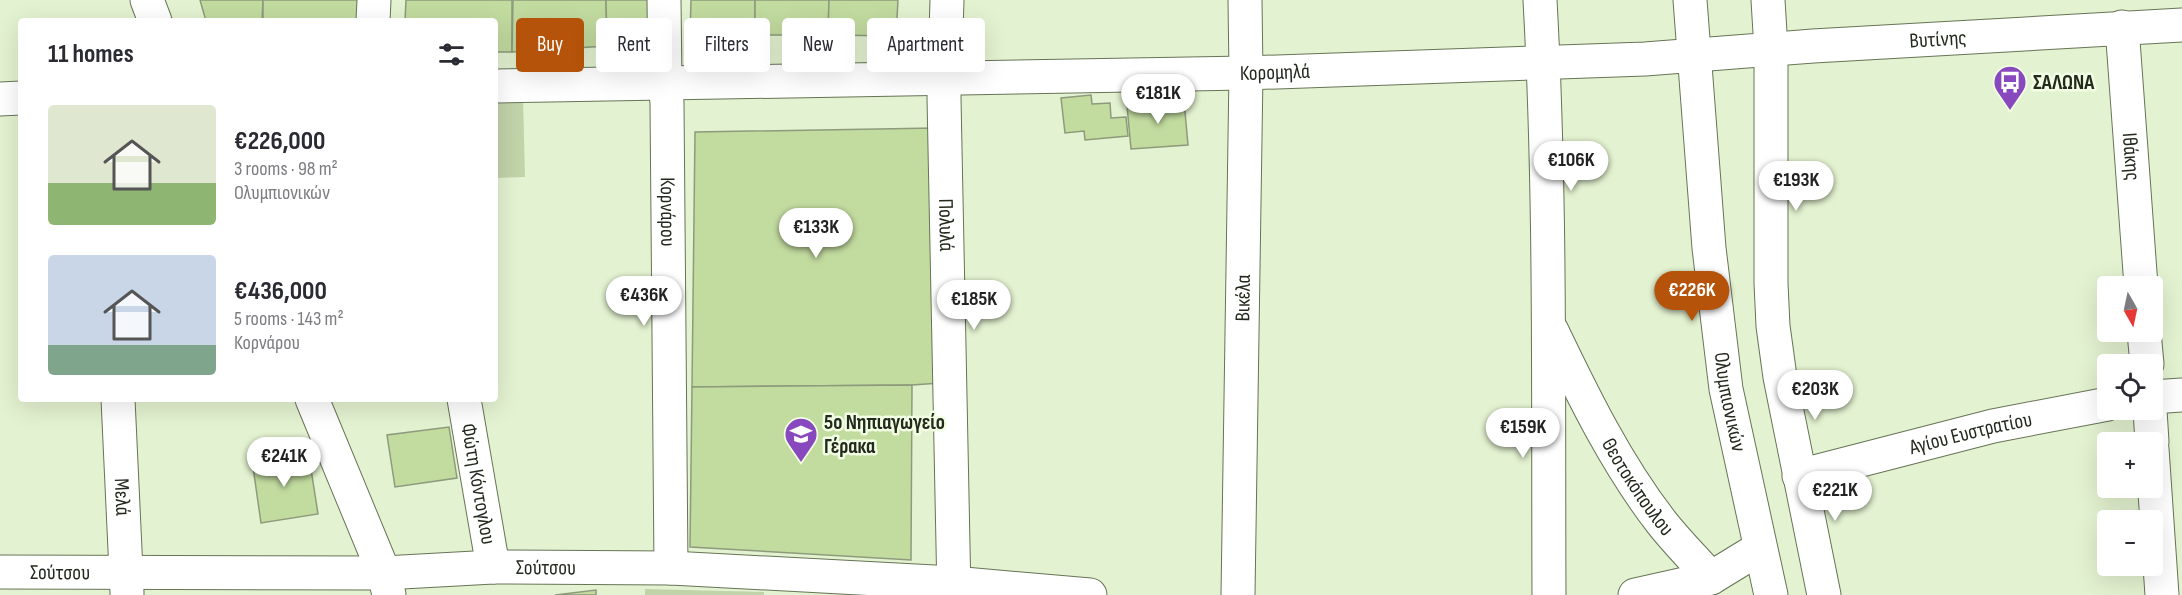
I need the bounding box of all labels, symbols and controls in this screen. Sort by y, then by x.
chip: Buy [516,18,584,72]
chip: Rent [596,18,672,72]
chip: Filters [684,18,770,72]
chip: New [782,18,855,72]
chip: Apartment [867,18,985,72]
street label: Βυτίνης [1909,25,1967,53]
icon: filters [435,38,468,71]
text: 11 homes [48,39,134,70]
street label: Κορομηλά [1240,58,1310,86]
bus stop icon: ΣΑΛΩΝΑ [1992,64,2028,111]
place label: ΣΑΛΩΝΑ [2033,70,2095,95]
pin: €181K [1116,74,1200,125]
text: €181K [1135,81,1181,105]
text: €226,000 [234,126,325,157]
icon: home [96,129,168,201]
street label: Ιθάκης [2117,132,2146,181]
pin: €106K [1529,141,1613,192]
text: €106K [1547,148,1595,172]
text: 3 rooms · 98 m² [234,157,338,181]
pin: €193K [1754,161,1838,212]
text: €193K [1773,168,1819,192]
street label: Κορνάρου [655,177,681,247]
text: Ολυμπιονικών [234,181,330,205]
street label: Πολυλά [934,198,960,252]
pin: €133K [774,208,858,259]
text: €133K [793,215,839,239]
pin: €226K [1650,271,1734,322]
street label: Βικέλα [1230,274,1255,322]
text: €436,000 [234,276,327,307]
pin: €436K [602,276,686,327]
north arrow [2097,276,2163,342]
map controls [2097,276,2163,576]
text: €226K [1668,278,1716,302]
icon: home [96,279,168,351]
pin: €185K [932,280,1016,331]
text: €436K [620,283,668,307]
text: €185K [951,287,997,311]
text: 5 rooms · 143 m² [234,307,344,331]
text: Κορνάρου [234,331,300,355]
street label: Ολυμπιονικών [1709,351,1752,454]
button: locate [2097,354,2163,420]
pin: €203K [1773,370,1857,421]
text: €203K [1791,377,1839,401]
street label: Αγίου Ευστρατίου [1906,406,2034,460]
pin: €159K [1481,408,1565,459]
place label: 5ο Νηπιαγωγείο Γέρακα [824,410,945,459]
text: €159K [1500,415,1546,439]
school or university icon: 5ο Νηπιαγωγείο Γέρακα [783,416,819,463]
street label: Φώτη Κόντογλου [456,421,501,546]
button: + [2097,432,2163,498]
street label: Θεοτοκόπουλου [1596,433,1679,541]
pin: €241K [242,437,326,488]
text: €241K [261,444,307,468]
pin: €221K [1793,471,1877,522]
street label: Μελά [109,478,136,516]
text: €221K [1812,478,1858,502]
button: − [2097,510,2163,576]
street label: Σούτσου [516,555,576,580]
street label: Σούτσου [30,560,90,585]

